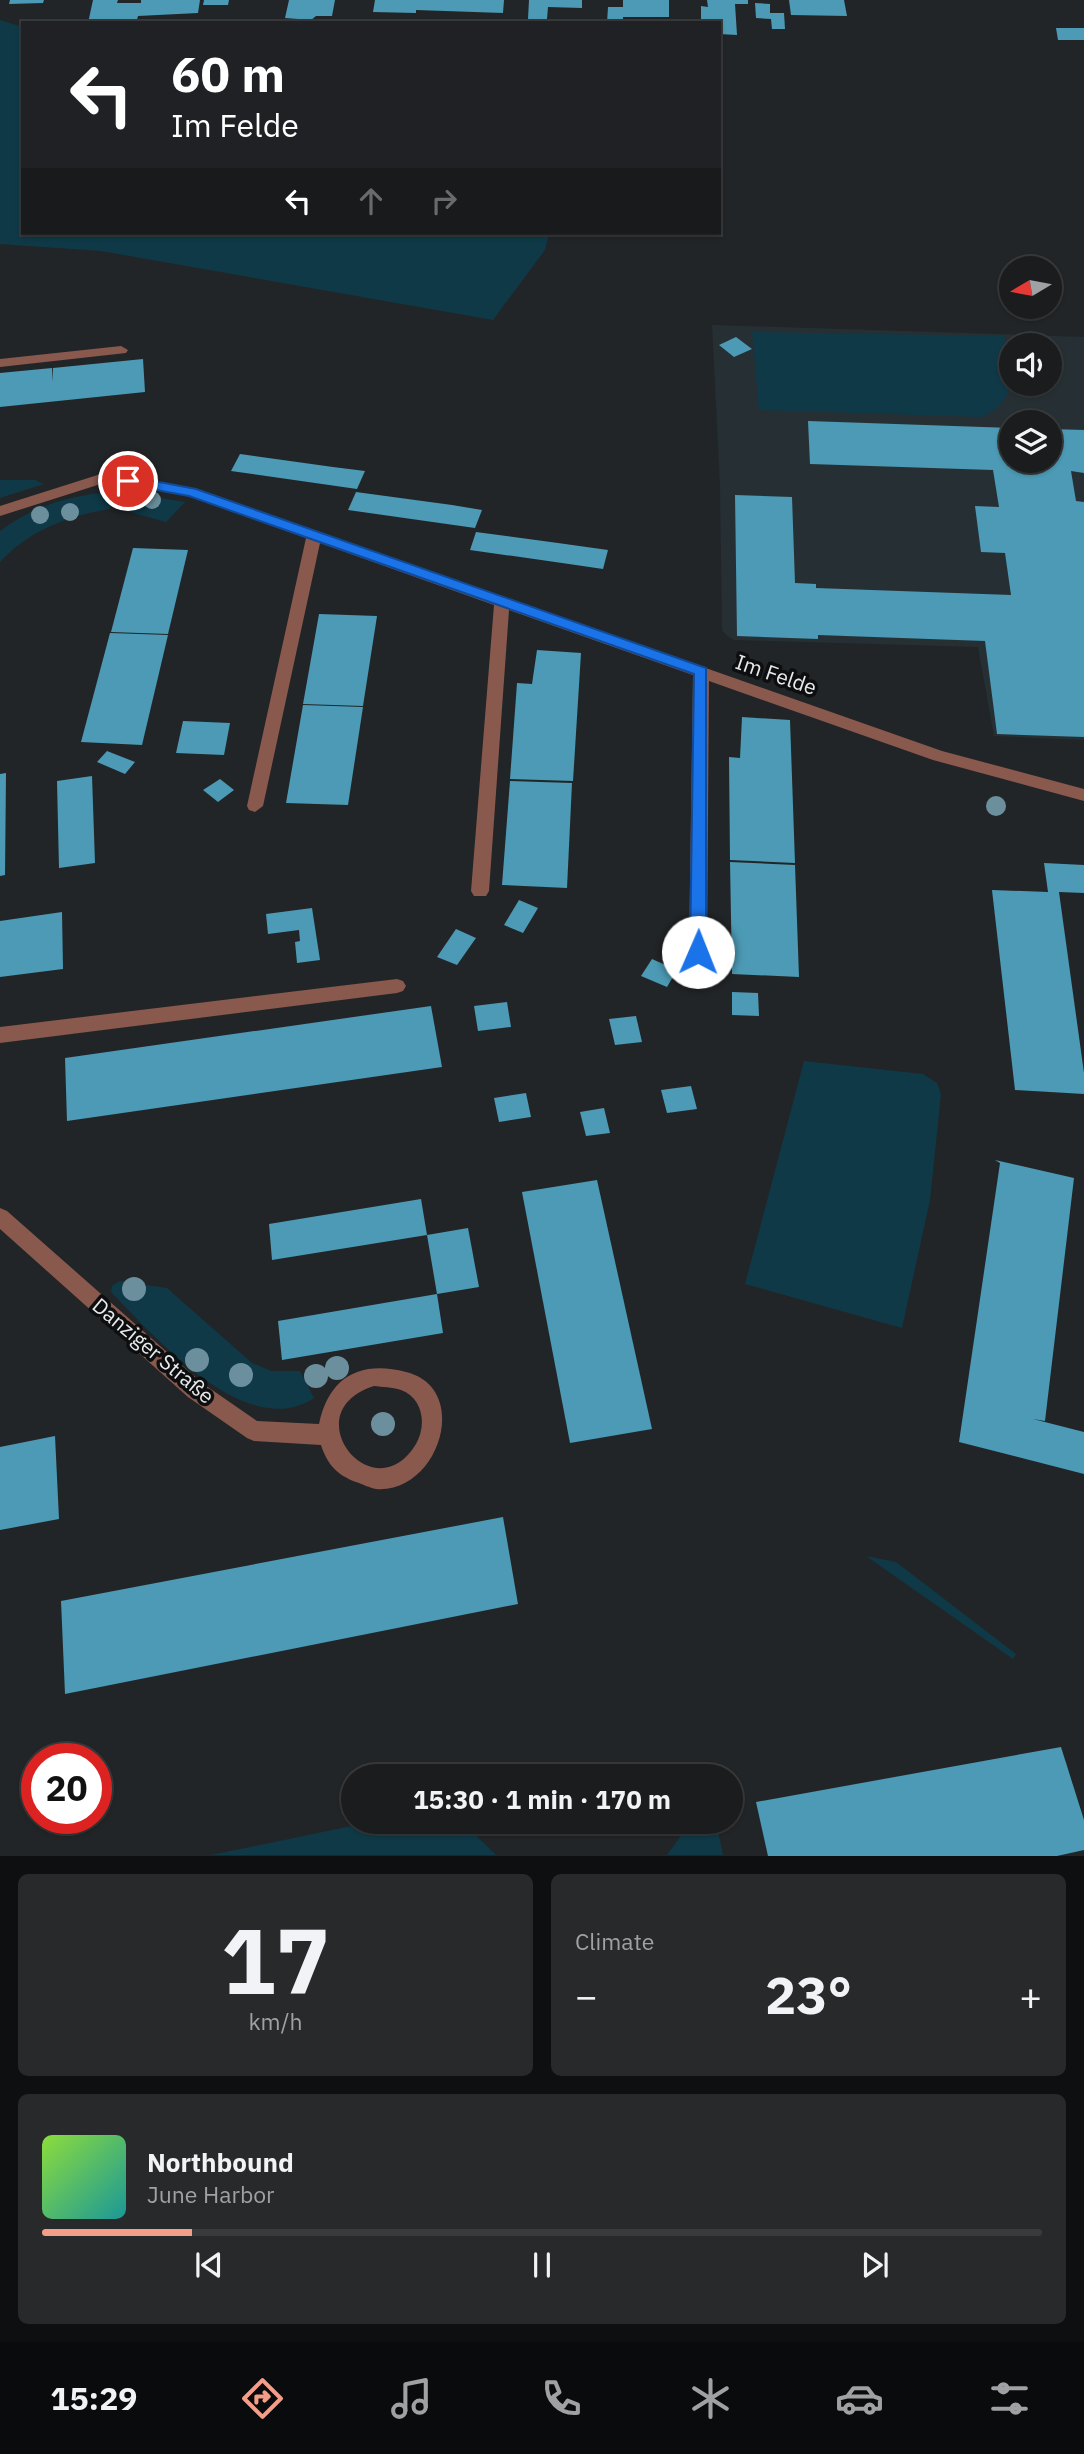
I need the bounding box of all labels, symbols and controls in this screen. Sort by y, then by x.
text: 60 m [171,42,285,105]
icon: left [56,49,147,140]
text: Im Felde [171,104,299,146]
icon: left [279,182,317,220]
icon: ahead [352,182,390,220]
icon: right [425,182,463,220]
north arrow [999,256,1062,318]
map controls [999,256,1062,473]
button: sound [999,333,1062,396]
button: layers [999,410,1062,473]
pin [98,451,158,511]
icon: arrive [109,462,147,500]
street label: Im Felde [732,647,821,701]
position arrow [661,915,735,989]
street label: Danziger Straße [87,1291,220,1409]
speed limit sign: 20 [21,1743,112,1834]
text: 15:30 · 1 min · 170 m [413,1782,671,1816]
text: 17 [221,1901,330,2019]
text: Climate [575,1926,654,1956]
text: 23° [765,1961,852,2028]
text: − [575,1971,598,2020]
text: + [1019,1971,1042,2020]
text: km/h [248,2006,303,2036]
text: Northbound [147,2145,294,2179]
text: June Harbor [147,2179,275,2209]
icon: previous [190,2246,228,2284]
icon: pause [523,2246,561,2284]
icon: next [856,2246,894,2284]
icon: directions [238,2374,287,2423]
icon: music [387,2374,436,2423]
icon: phone [537,2374,586,2423]
icon: climate [686,2374,735,2423]
icon: car [835,2374,884,2423]
icon: filters [985,2374,1034,2423]
text: 15:29 [50,2377,138,2419]

